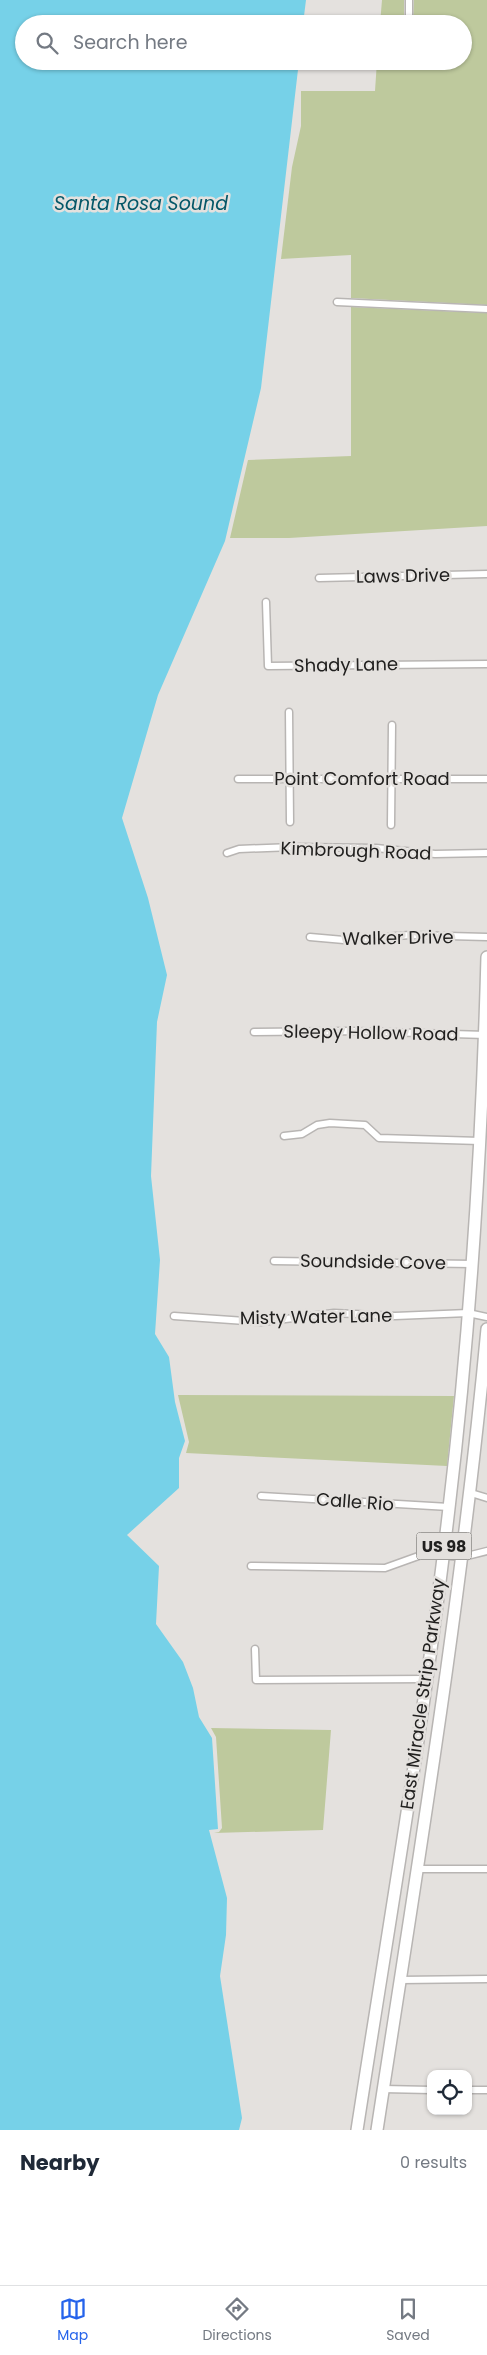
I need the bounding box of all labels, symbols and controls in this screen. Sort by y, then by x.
search box [15,15,472,70]
icon: search [33,29,61,57]
text: Search here [73,29,187,56]
water label: Santa Rosa Sound [54,190,228,217]
street label: Laws Drive [356,562,450,589]
street label: Shady Lane [294,651,398,678]
street label: Point Comfort Road [274,766,450,791]
street label: Kimbrough Road [280,835,432,866]
street label: Walker Drive [342,924,454,951]
street label: Sleepy Hollow Road [283,1018,459,1047]
street label: Soundside Cove [300,1248,446,1275]
street label: Misty Water Lane [240,1303,392,1330]
street label: Calle Rio [315,1486,395,1517]
road number: US 98 [416,1532,472,1560]
street label: East Miracle Strip Parkway [394,1577,451,1811]
map controls [427,2070,472,2115]
button: locate [427,2070,472,2115]
text: Nearby [20,2148,100,2177]
text: 0 results [400,2151,467,2174]
tab: Map [57,2295,88,2346]
tab: Directions [202,2295,272,2346]
tab: Saved [386,2295,430,2346]

